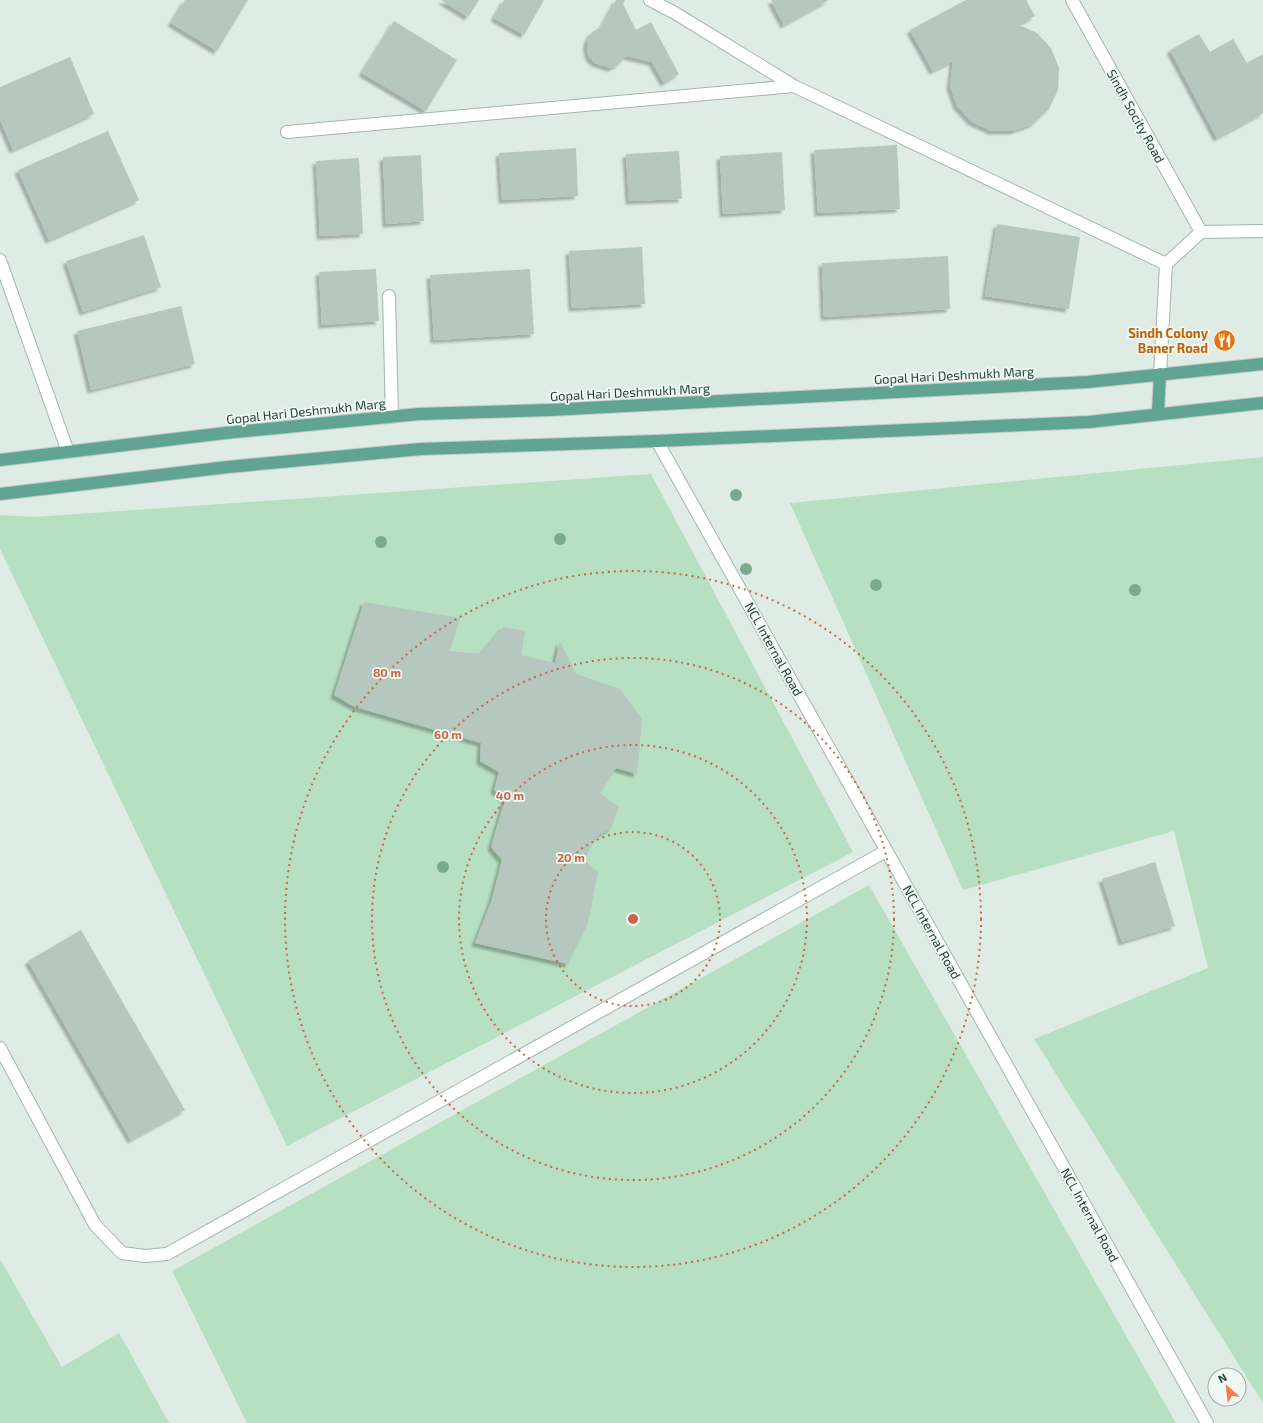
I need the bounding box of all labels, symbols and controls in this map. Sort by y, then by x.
street label: Sindh Socity Road [1104,66,1168,166]
place label: Sindh Colony Baner Road [1128,325,1209,356]
restaurant icon: Sindh Colony Baner Road [1211,327,1237,353]
street label: Gopal Hari Deshmukh Marg [873,363,1035,387]
street label: Gopal Hari Deshmukh Marg [549,380,711,404]
street label: Gopal Hari Deshmukh Marg [225,395,387,427]
street label: NCL Internal Road [742,599,806,699]
text: 80 m [373,665,401,679]
text: 60 m [434,727,462,741]
text: 40 m [496,788,524,802]
text: 20 m [557,850,585,864]
street label: NCL Internal Road [900,882,964,982]
centre of rings [626,912,640,926]
street label: NCL Internal Road [1058,1165,1122,1265]
north arrow [1207,1367,1247,1407]
text: N [1216,1370,1229,1385]

